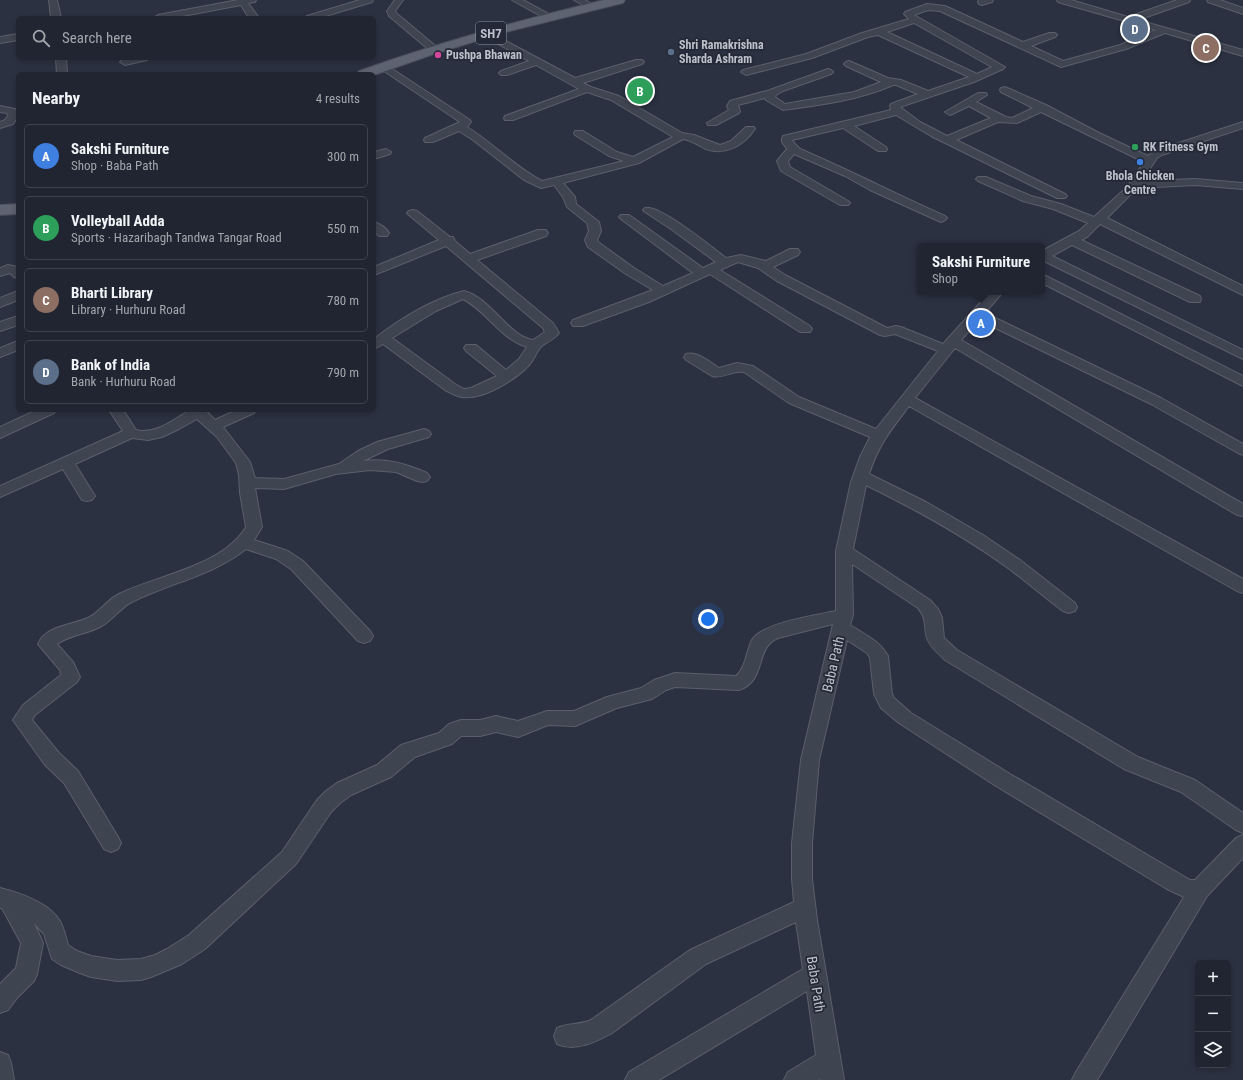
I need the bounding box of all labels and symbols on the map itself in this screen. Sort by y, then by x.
pin: D [1122,14,1148,44]
road number: SH7 [476,22,506,44]
pin: C [1193,33,1219,63]
place label: Shri Ramakrishna Sharda Ashram [679,38,764,66]
marker: Shri Ramakrishna Sharda Ashram [666,47,676,57]
place label: Pushpa Bhawan [446,48,522,62]
marker: Pushpa Bhawan [433,50,443,60]
pin: B [627,76,653,106]
place label: RK Fitness Gym [1143,140,1218,154]
marker: RK Fitness Gym [1130,142,1140,152]
marker: Bhola Chicken Centre [1135,157,1145,167]
place label: Bhola Chicken Centre [1106,169,1174,197]
pin: A [968,308,994,338]
your location [698,609,718,629]
street label: Baba Path [819,635,847,693]
street label: Baba Path [804,955,828,1013]

